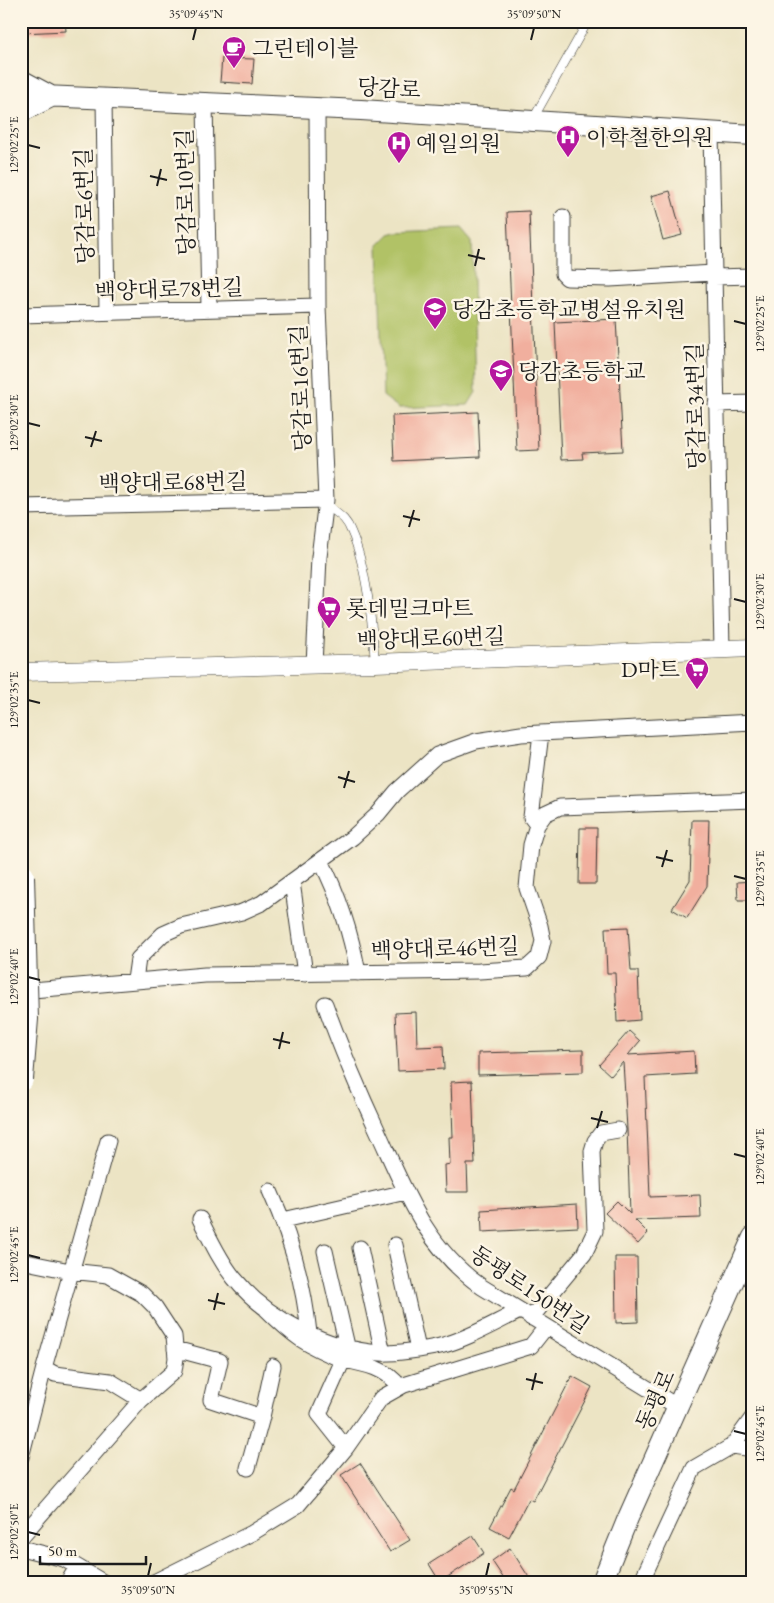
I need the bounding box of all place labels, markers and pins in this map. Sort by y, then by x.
place label: 그린테이블 [252,34,358,63]
cafe icon: 그린테이블 [221,35,247,69]
place label: 이학철한의원 [586,123,714,152]
hospital icon: 이학철한의원 [555,124,581,158]
place label: 예일의원 [416,129,501,158]
hospital icon: 예일의원 [386,130,412,164]
place label: 당감초등학교병설유치원 [452,295,686,324]
school or university icon: 당감초등학교병설유치원 [422,296,448,330]
place label: 당감초등학교 [518,357,646,386]
school or university icon: 당감초등학교 [488,358,514,392]
place label: 롯데밀크마트 [346,594,474,623]
supermarket icon: 롯데밀크마트 [316,595,342,629]
place label: D마트 [621,655,680,684]
supermarket icon: D마트 [684,656,710,690]

